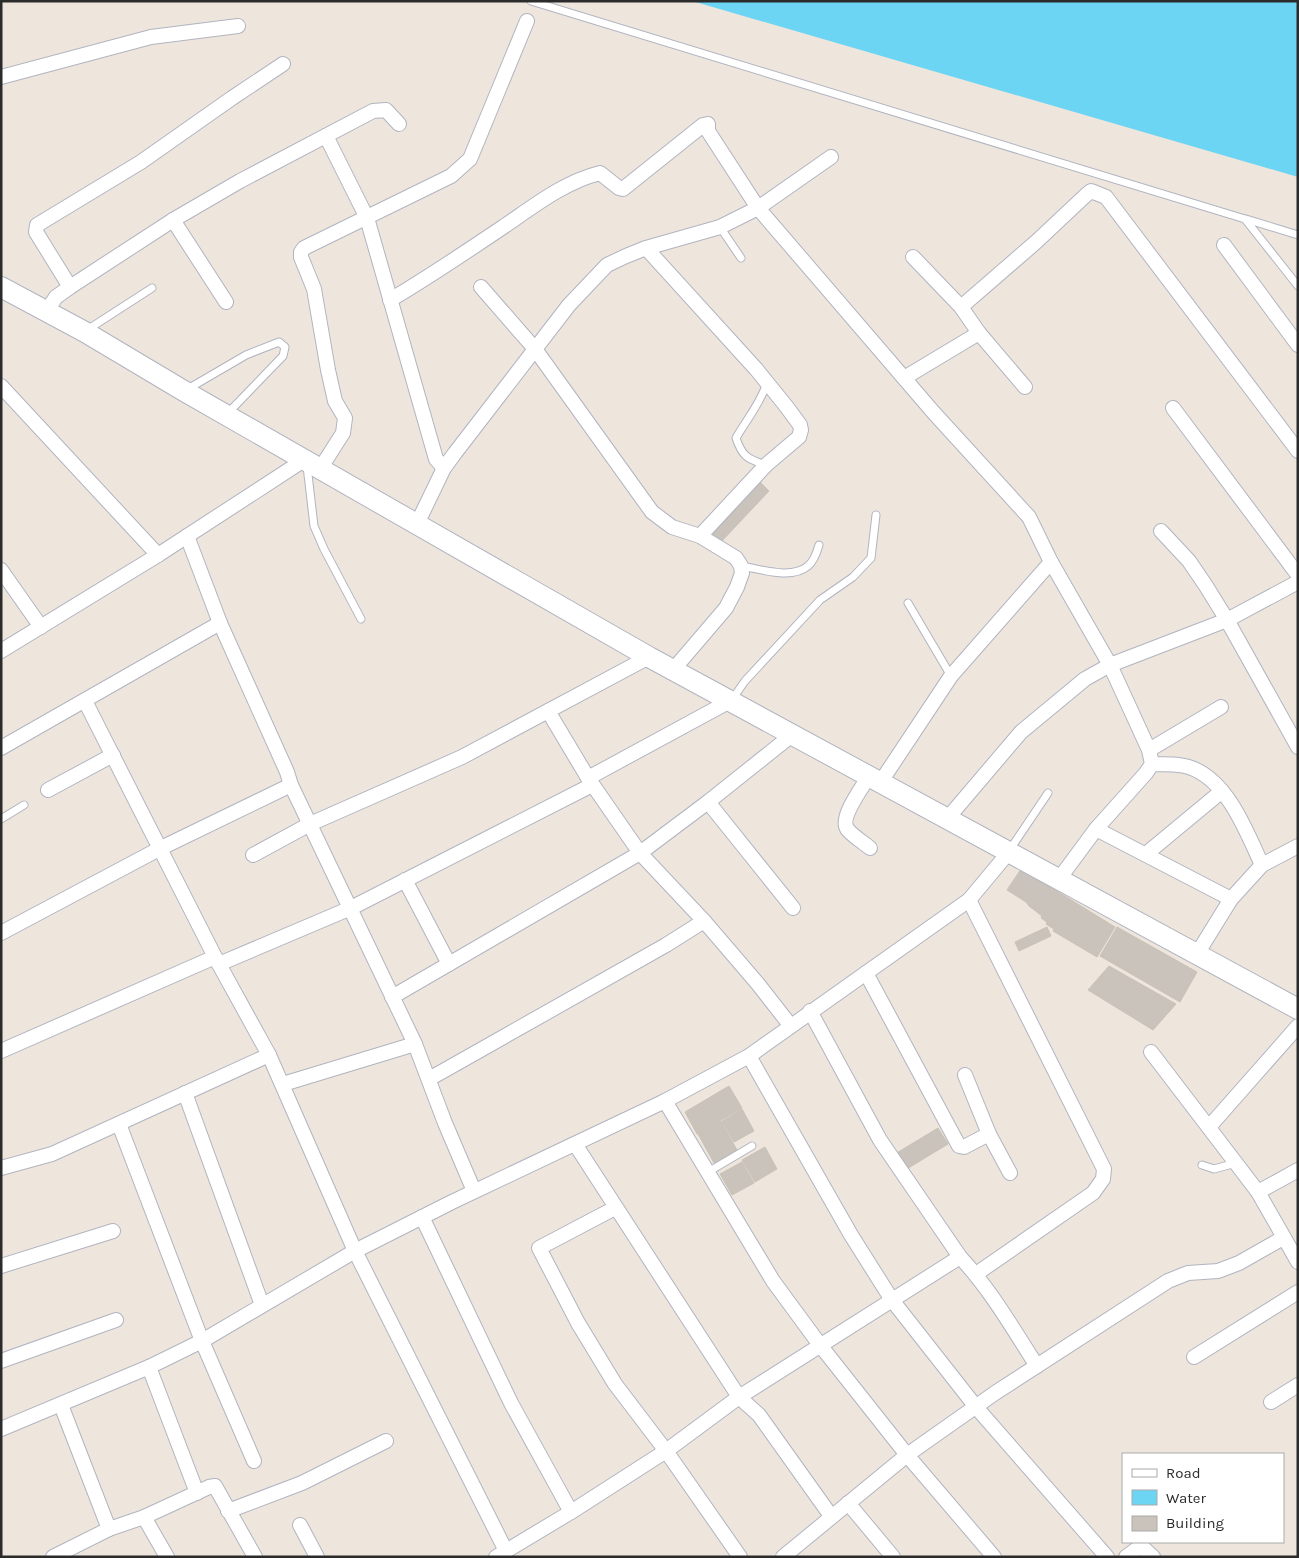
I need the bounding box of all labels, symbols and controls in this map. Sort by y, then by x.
legend [1122,1453,1284,1543]
text: Road [1166,1464,1201,1482]
text: Water [1166,1489,1207,1507]
text: Building [1166,1514,1224,1532]

